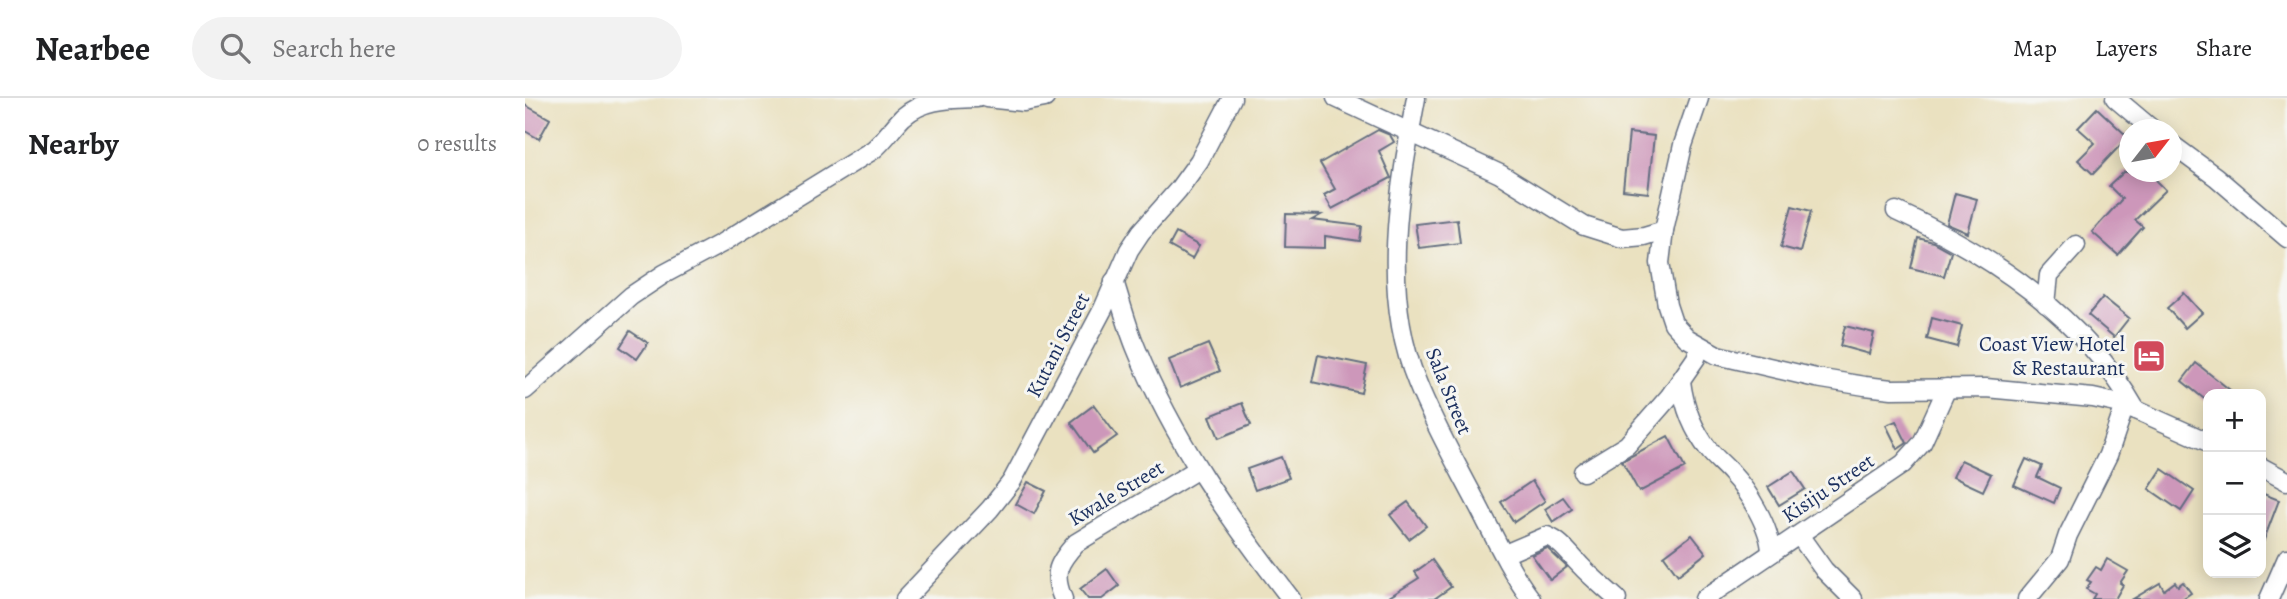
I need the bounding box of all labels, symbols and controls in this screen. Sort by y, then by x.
search box [192,17,682,80]
text: Nearbee [35,26,150,71]
icon: search [216,29,254,67]
text: Search here [272,31,396,66]
text: Map [2013,32,2057,64]
text: Layers [2095,32,2158,64]
text: Share [2196,32,2252,64]
north arrow [2119,119,2182,182]
text: Nearby [28,124,119,164]
text: 0 results [417,128,497,159]
street label: Kutani Street [1020,288,1096,402]
place label: Coast View Hotel & Restaurant [1979,330,2125,382]
hotel icon: Coast View Hotel & Restaurant [2130,337,2168,375]
street label: Sala Street [1419,343,1479,439]
map controls [2203,389,2266,578]
button: + [2203,389,2266,452]
street label: Kisiju Street [1776,447,1880,529]
button: − [2203,452,2266,515]
street label: Kwale Street [1063,453,1169,533]
button: layers [2203,515,2266,578]

